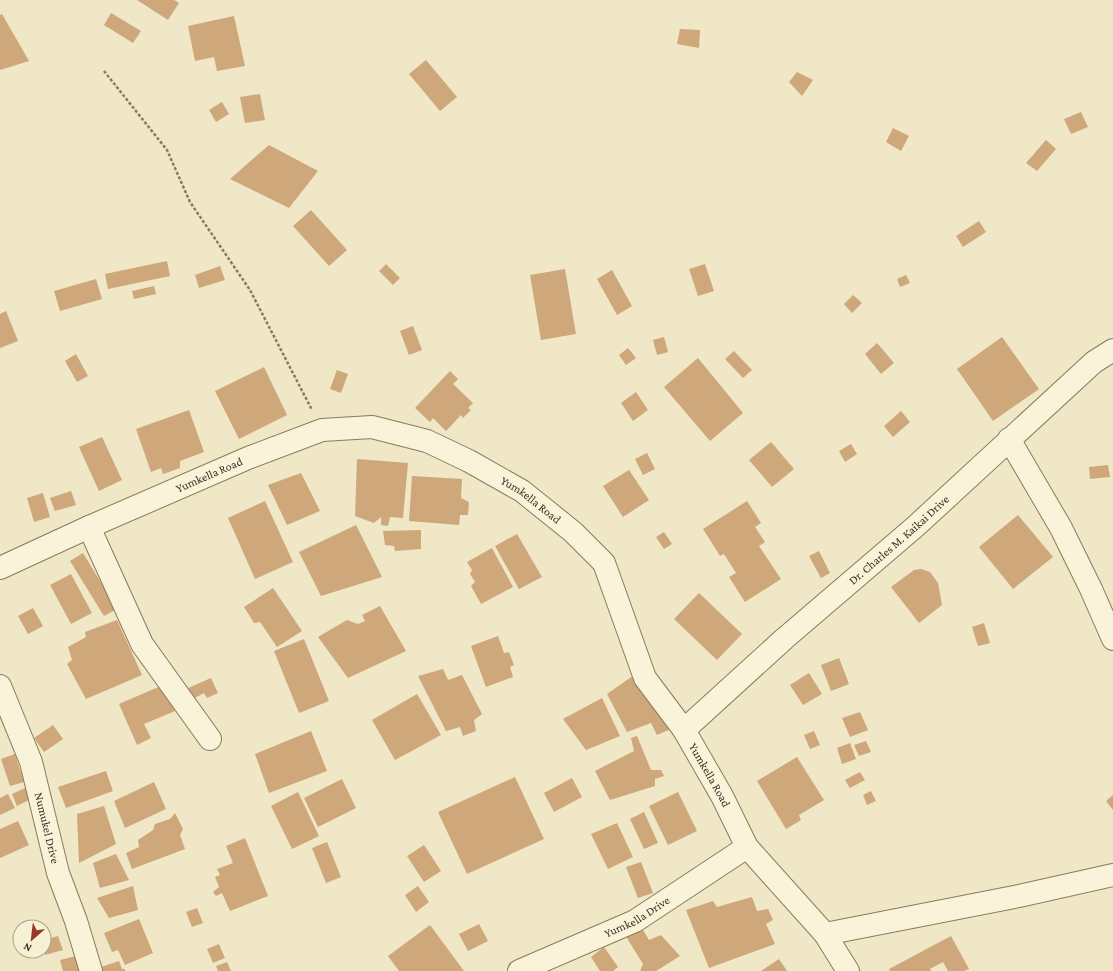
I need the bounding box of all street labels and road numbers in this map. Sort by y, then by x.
street label: Yumkella Road [174,454,245,495]
street label: Yumkella Road [498,473,564,527]
street label: Dr. Charles M. Kaikai Drive [846,492,952,588]
street label: Yumkella Road [686,741,734,810]
street label: Numukel Drive [32,791,62,865]
street label: Yumkella Drive [602,893,672,940]

